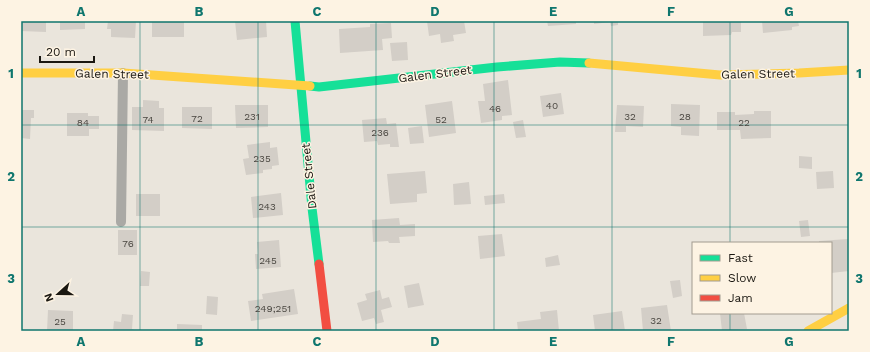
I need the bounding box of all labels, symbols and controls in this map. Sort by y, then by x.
text: A [77,4,86,19]
text: B [195,4,204,19]
text: C [313,4,322,19]
text: D [430,4,440,19]
text: E [549,4,557,19]
text: F [667,4,675,19]
text: G [784,4,794,19]
scale bar [40,38,94,64]
text: 20 m [46,45,76,59]
street label: Galen Street [398,63,472,85]
text: 1 [8,66,14,81]
street label: Galen Street [75,66,149,82]
street label: Galen Street [721,66,795,82]
text: 1 [856,66,862,81]
house number: 40 [546,100,558,111]
house number: 46 [489,103,501,114]
house number: 231 [244,111,260,122]
house number: 32 [624,111,636,122]
house number: 28 [679,111,691,122]
house number: 72 [191,113,203,124]
house number: 74 [142,114,154,125]
house number: 52 [435,114,447,125]
house number: 84 [77,117,89,128]
house number: 22 [738,117,750,128]
house number: 236 [371,127,389,138]
street label: Dale Street [299,142,319,210]
house number: 235 [253,153,271,164]
text: 2 [7,169,15,184]
text: 2 [855,169,863,184]
house number: 243 [258,201,276,212]
house number: 76 [122,238,134,249]
legend [692,242,832,314]
text: Fast [728,251,753,265]
house number: 245 [259,255,277,266]
text: 3 [7,271,15,286]
text: Slow [728,271,756,285]
text: 3 [855,271,863,286]
north arrow [38,274,78,314]
text: N [42,291,57,304]
text: Jam [728,291,753,305]
house number: 249;251 [255,303,291,314]
house number: 32 [650,315,662,326]
house number: 25 [54,316,66,327]
text: A [77,334,86,349]
text: B [195,334,204,349]
text: C [313,334,322,349]
text: D [430,334,440,349]
text: E [549,334,557,349]
text: F [667,334,675,349]
text: G [784,334,794,349]

